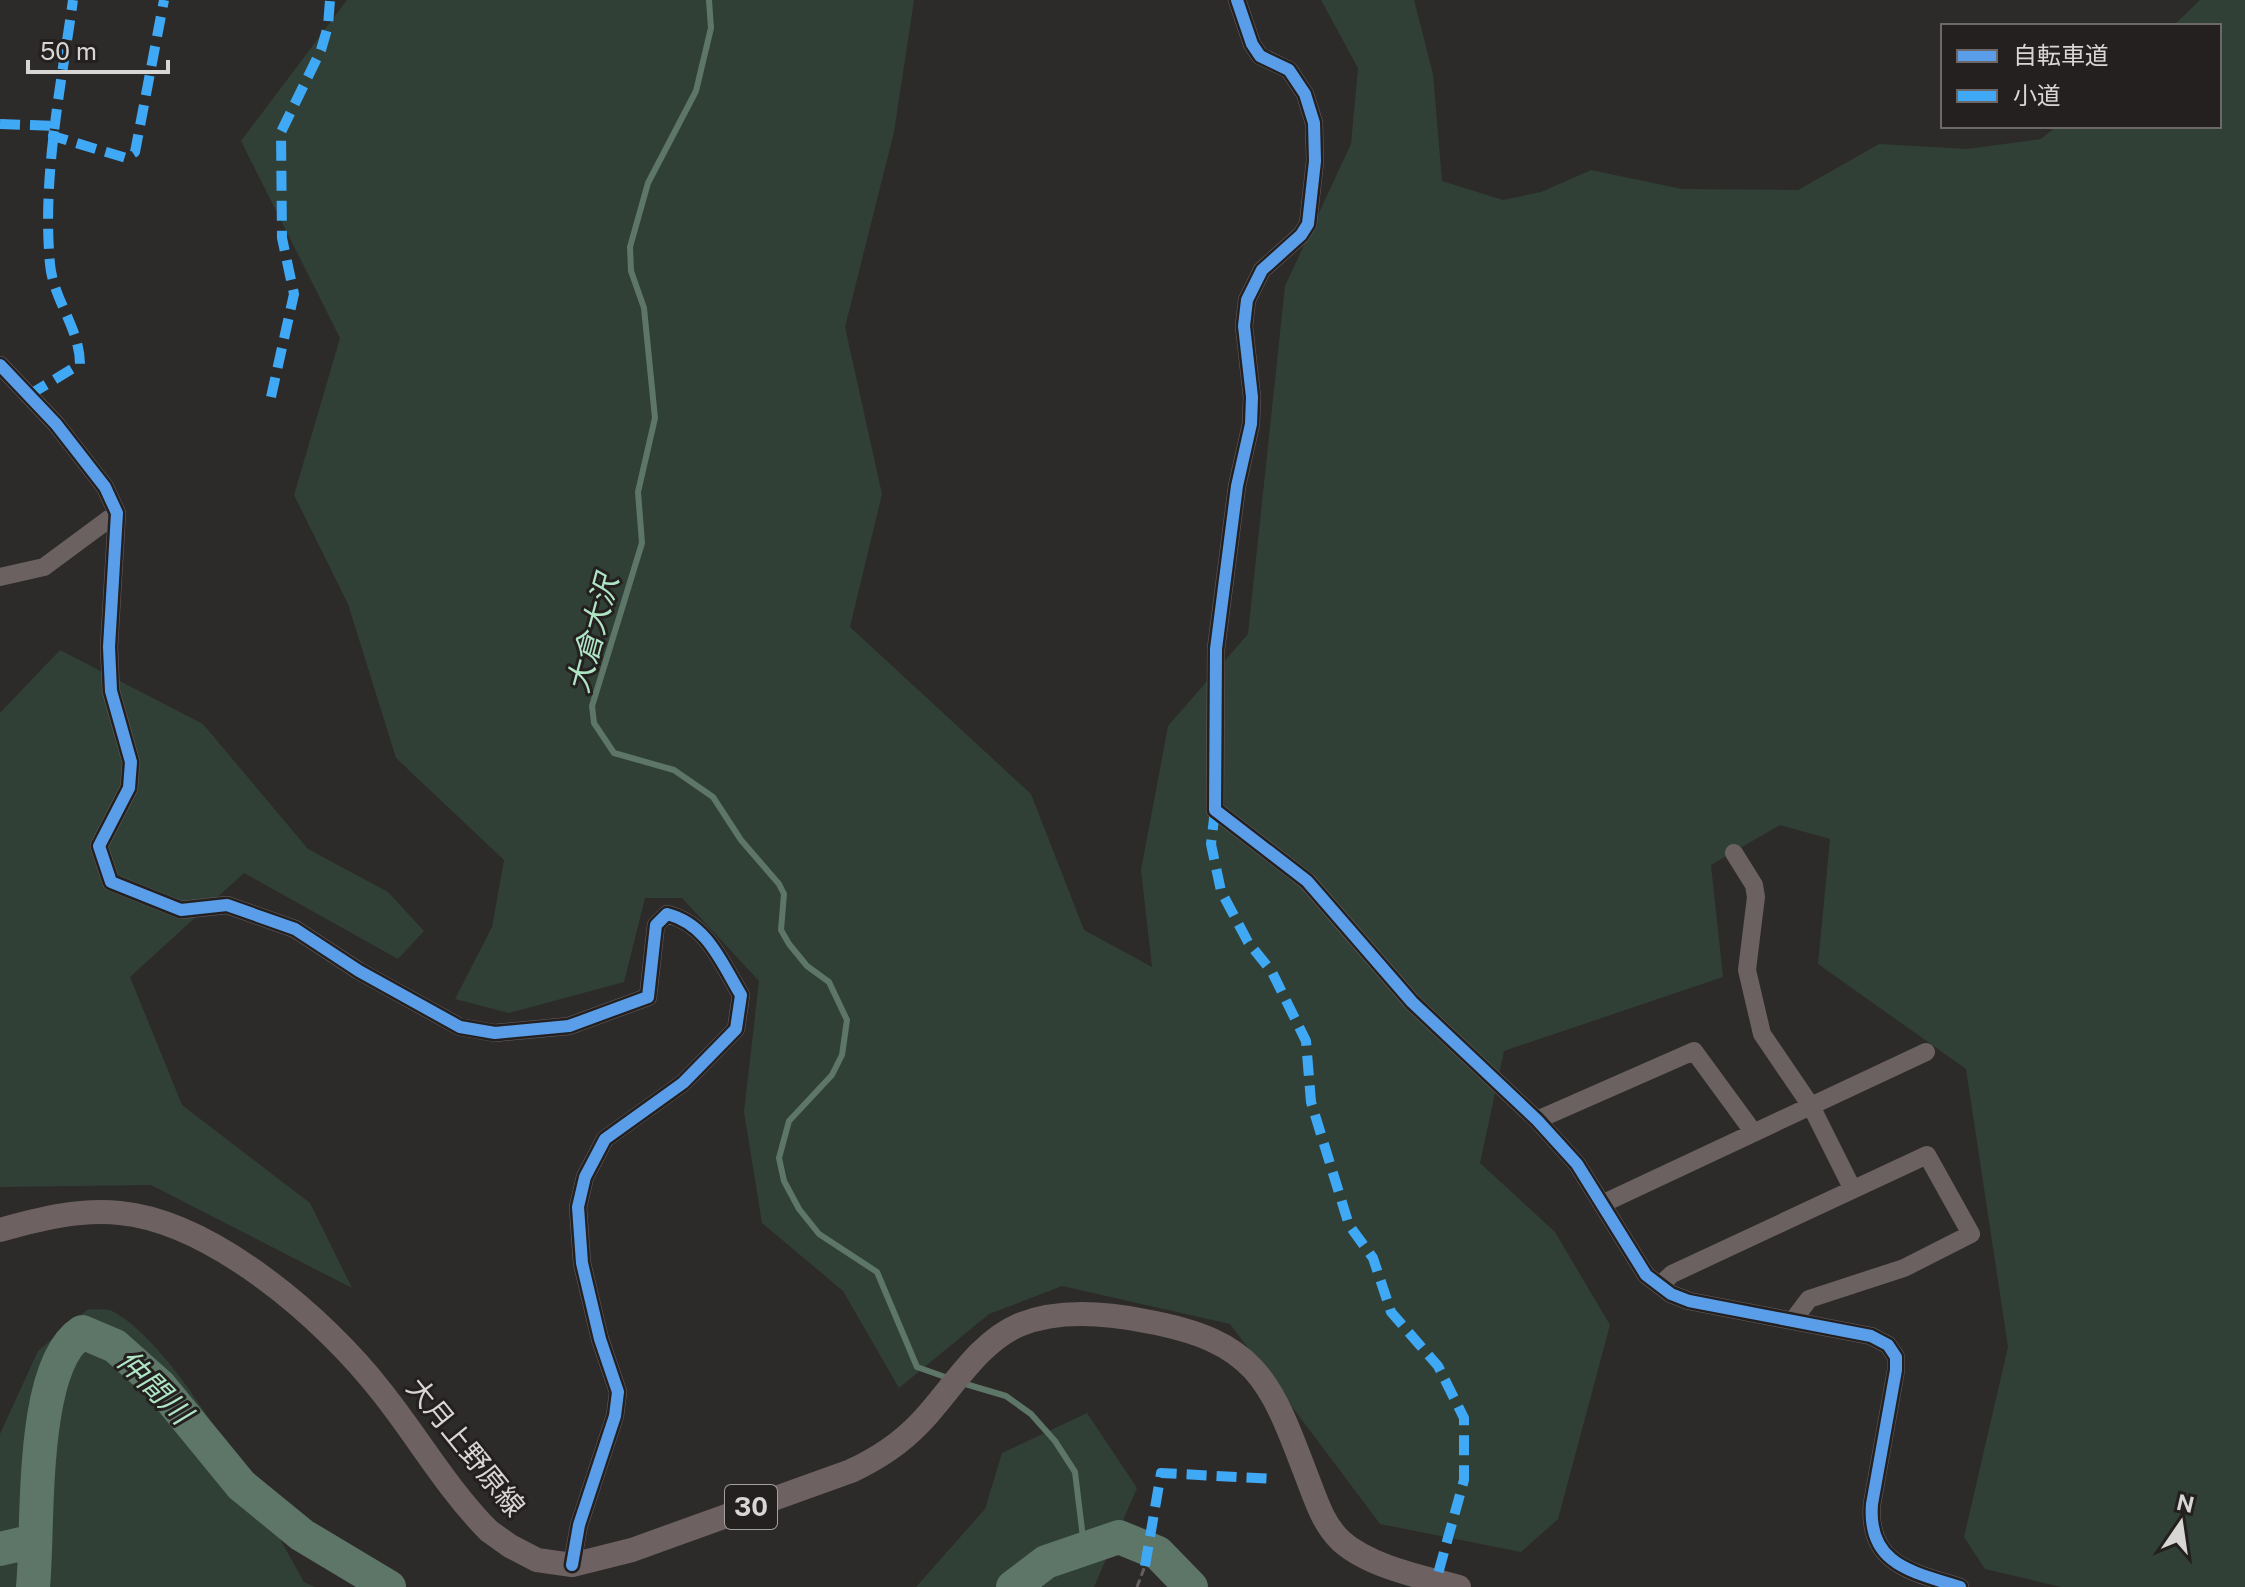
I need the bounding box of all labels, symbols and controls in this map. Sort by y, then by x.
scale bar [28,24,168,74]
legend [1941,24,2221,128]
text: 50 m [40,37,97,65]
text: 自転車道 [2013,41,2109,69]
text: 小道 [2013,81,2061,109]
water label: 大倉大沢 [559,567,626,696]
water label: 仲間川 [110,1342,201,1433]
street label: 大月上野原線 [401,1371,532,1522]
north arrow [2141,1483,2221,1563]
road number: 30 [725,1485,777,1529]
text: N [2174,1489,2197,1518]

